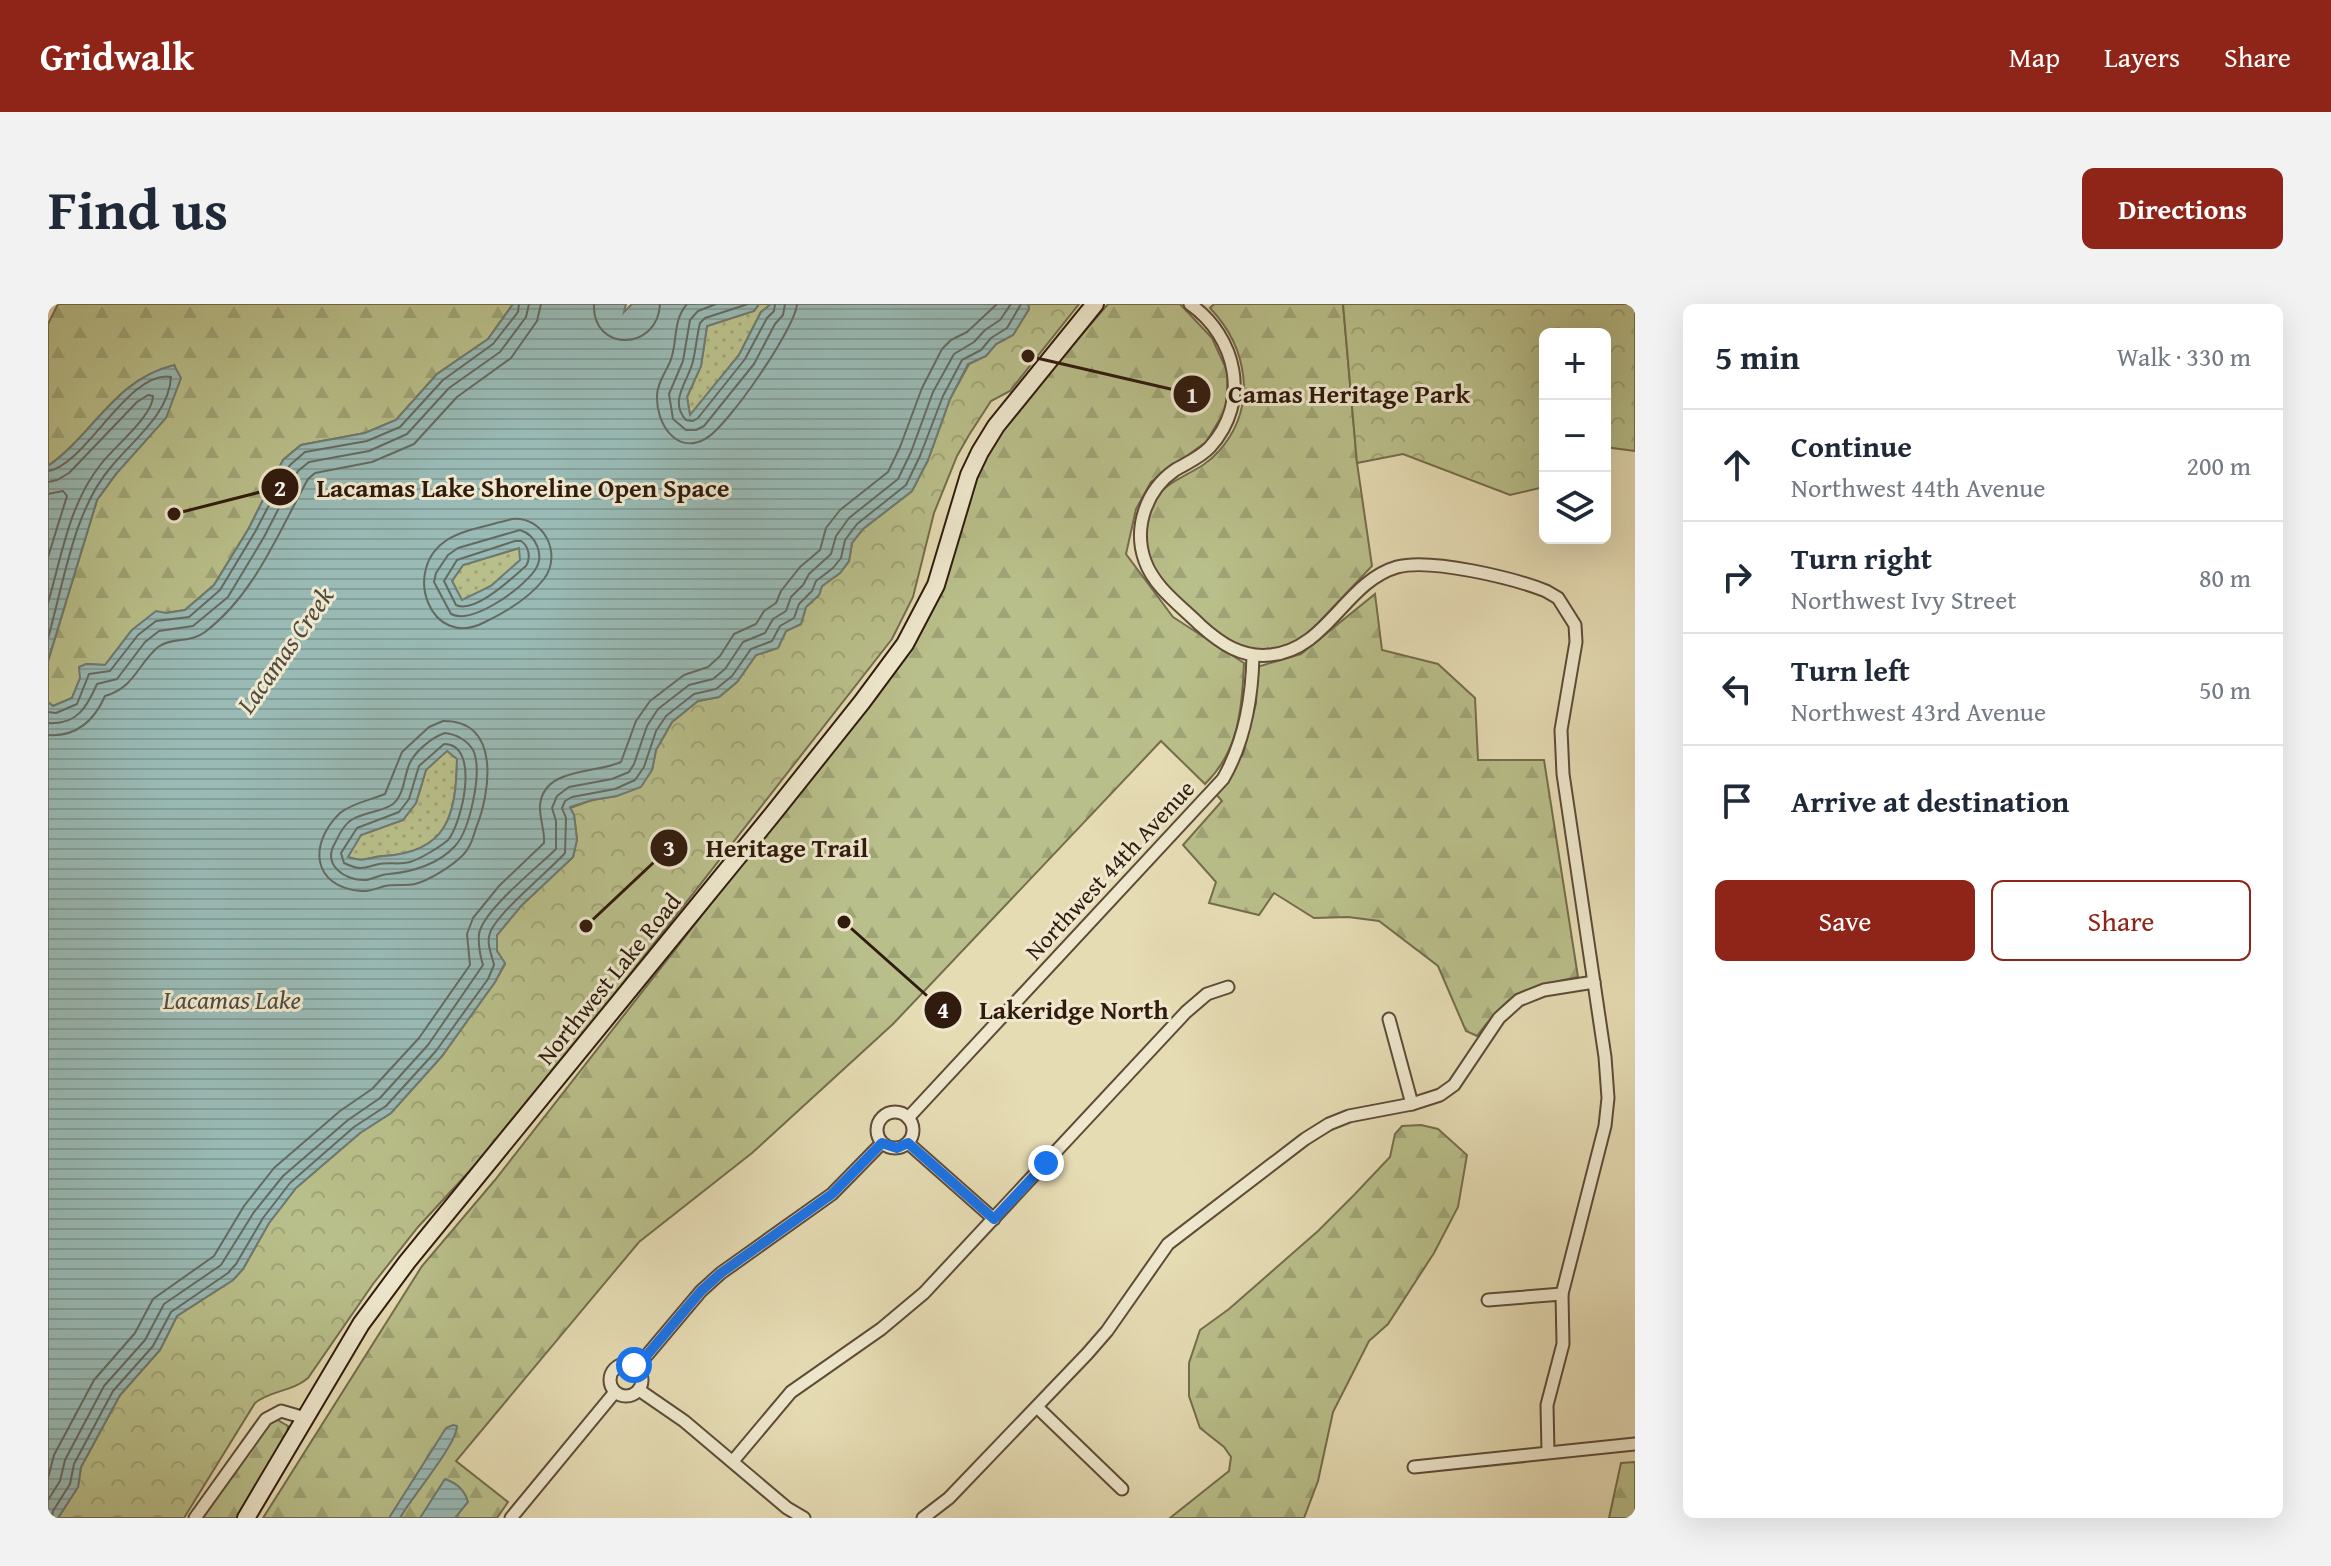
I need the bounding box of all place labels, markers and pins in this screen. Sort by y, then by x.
callout: Camas Heritage Park [1172,369,1486,419]
callout: Lacamas Lake Shoreline Open Space [260,462,745,512]
callout: Heritage Trail [649,823,884,873]
callout: Lakeridge North [923,985,1185,1035]

